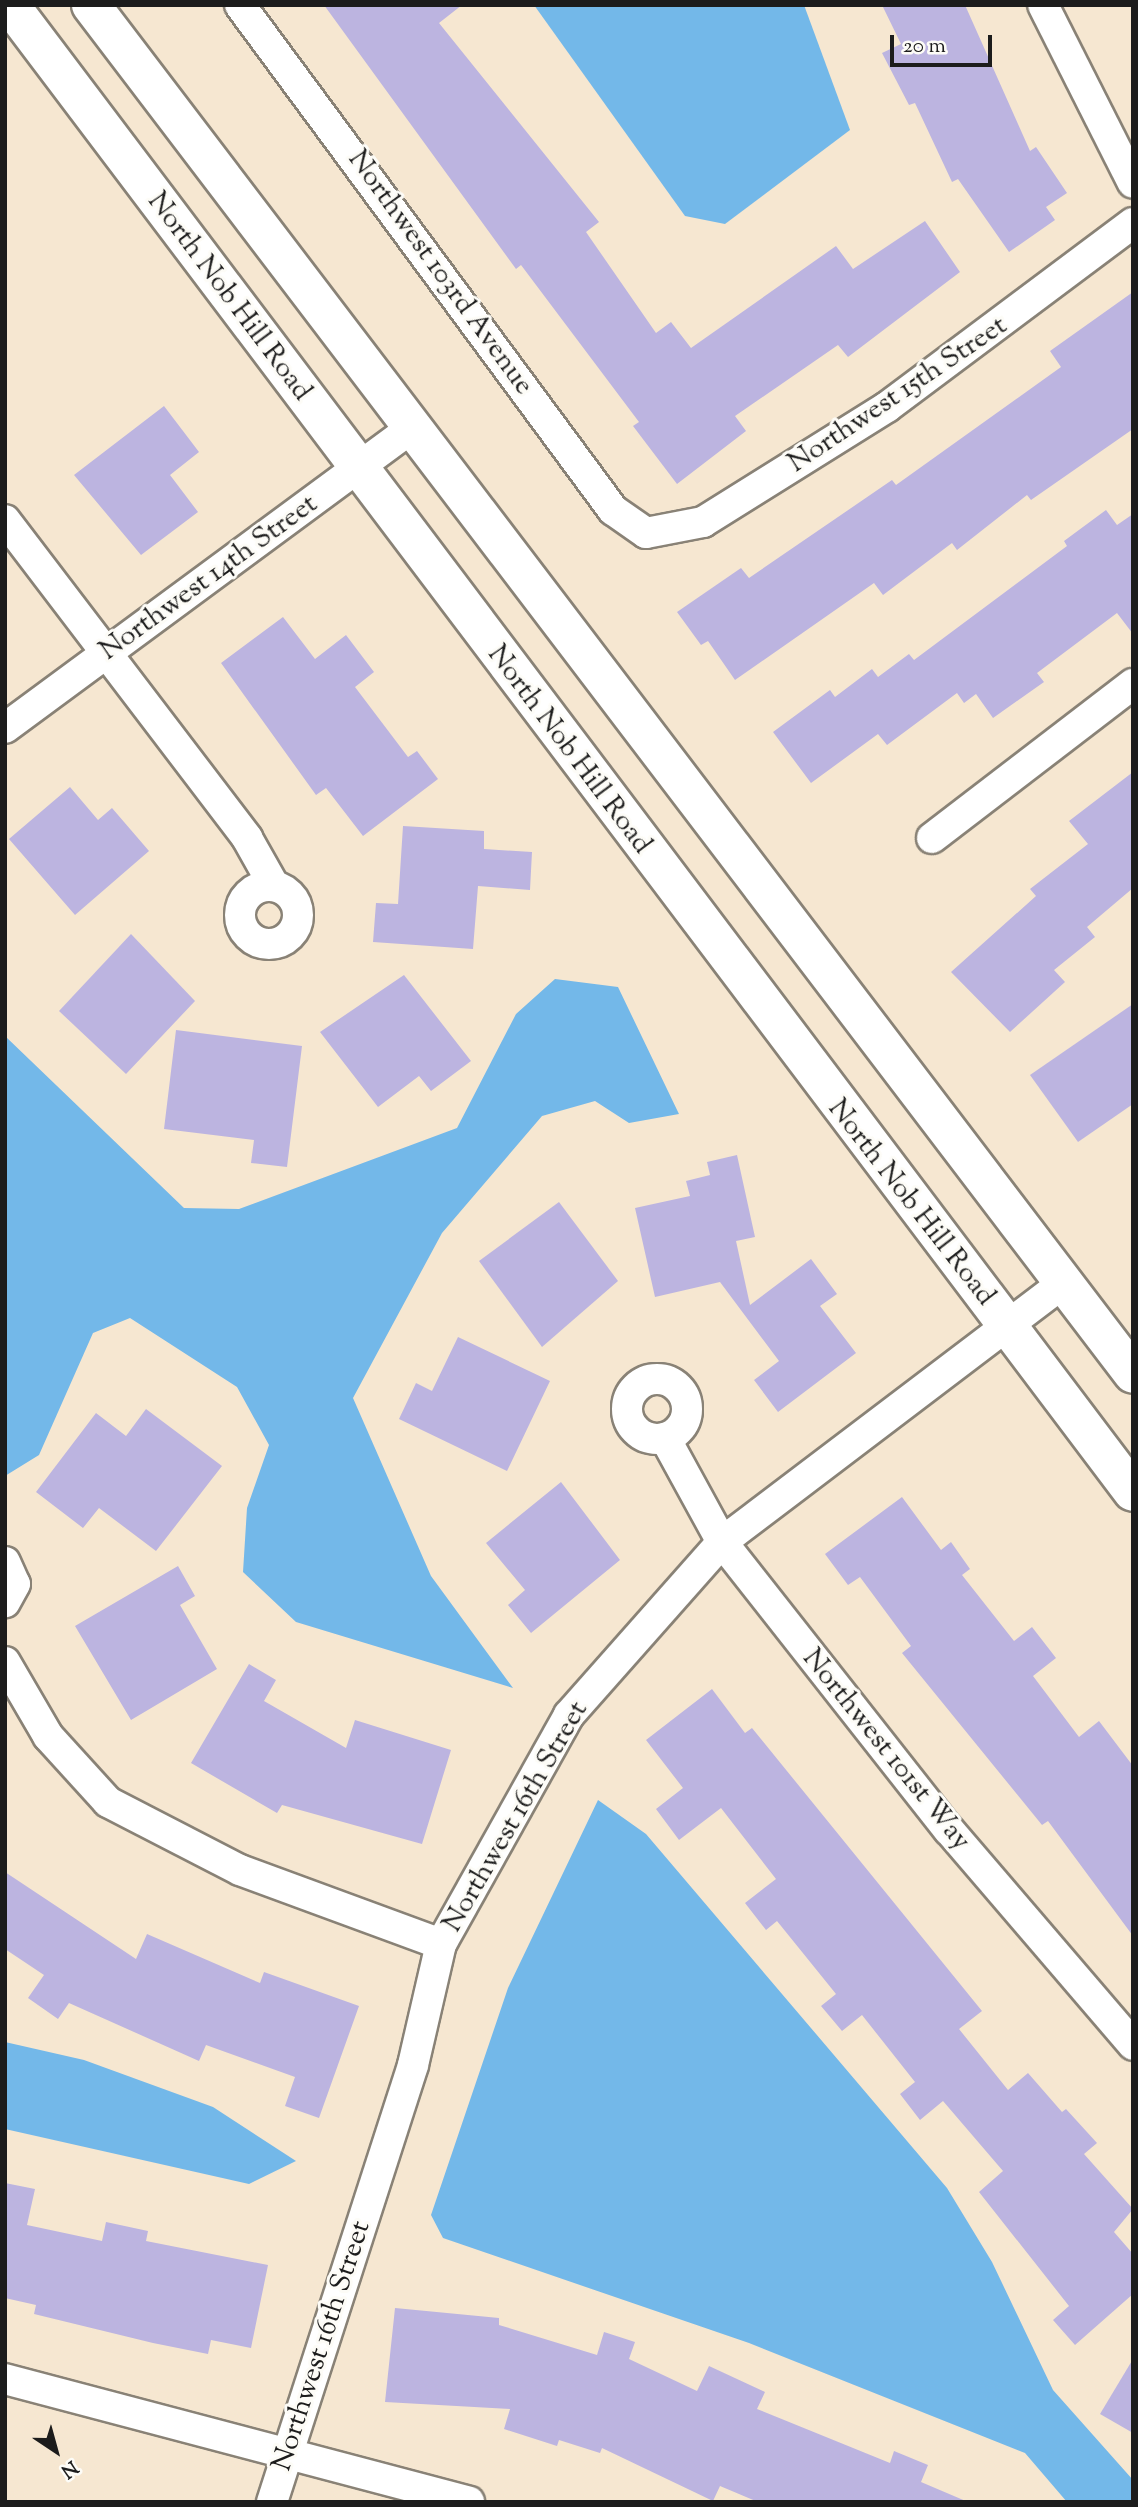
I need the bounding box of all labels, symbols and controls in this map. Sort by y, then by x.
scale bar [893,21,995,65]
text: 20 m [903,32,946,62]
street label: Northwest 103rd Avenue [340,144,540,402]
street label: North Nob Hill Road [140,186,318,408]
street label: Northwest 15th Street [782,309,1014,481]
street label: Northwest 14th Street [94,488,324,668]
street label: North Nob Hill Road [480,639,658,861]
street label: North Nob Hill Road [820,1093,1002,1313]
street label: Northwest 101st Way [795,1643,977,1857]
street label: Northwest 16th Street [436,1696,596,1938]
street label: Northwest 16th Street [266,2217,378,2475]
north arrow [21,2416,91,2486]
text: N [55,2453,83,2484]

